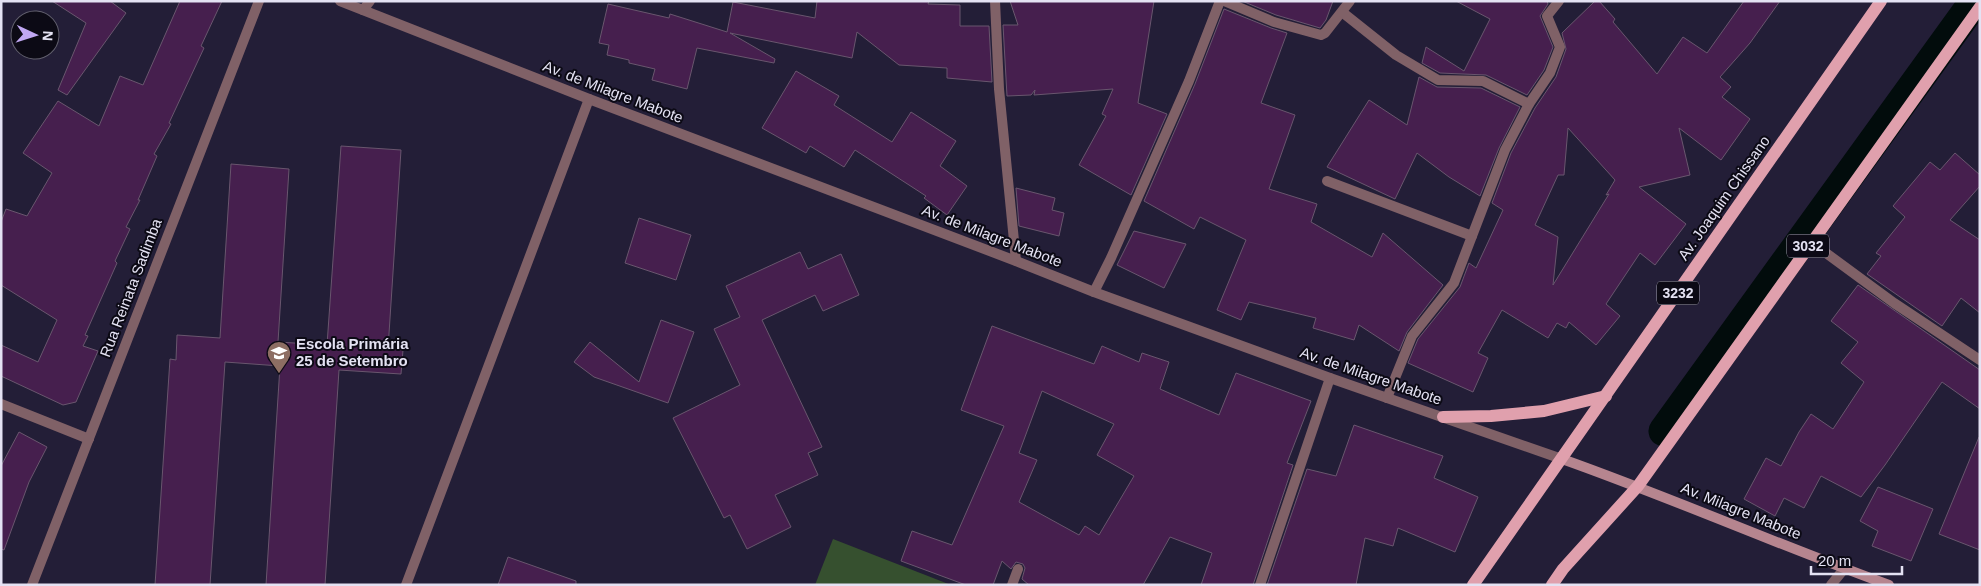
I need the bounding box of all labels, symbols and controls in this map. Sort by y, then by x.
north arrow [10,10,60,60]
text: N [40,30,56,42]
street label: Av. de Milagre Mabote [541,57,686,126]
street label: Av. Joaquim Chissano [1674,132,1773,263]
street label: Av. de Milagre Mabote [920,201,1065,270]
street label: Rua Reinata Sadimba [96,216,165,359]
road number: 3032 [1787,235,1829,258]
road number: 3232 [1657,282,1699,304]
place label: Escola Primária 25 de Setembro [296,335,409,369]
school or university icon: Escola Primária 25 de Setembro [266,340,292,374]
street label: Av. de Milagre Mabote [1298,343,1444,408]
street label: Av. Milagre Mabote [1679,479,1804,542]
scale bar [1811,544,1902,576]
text: 20 m [1818,552,1851,569]

